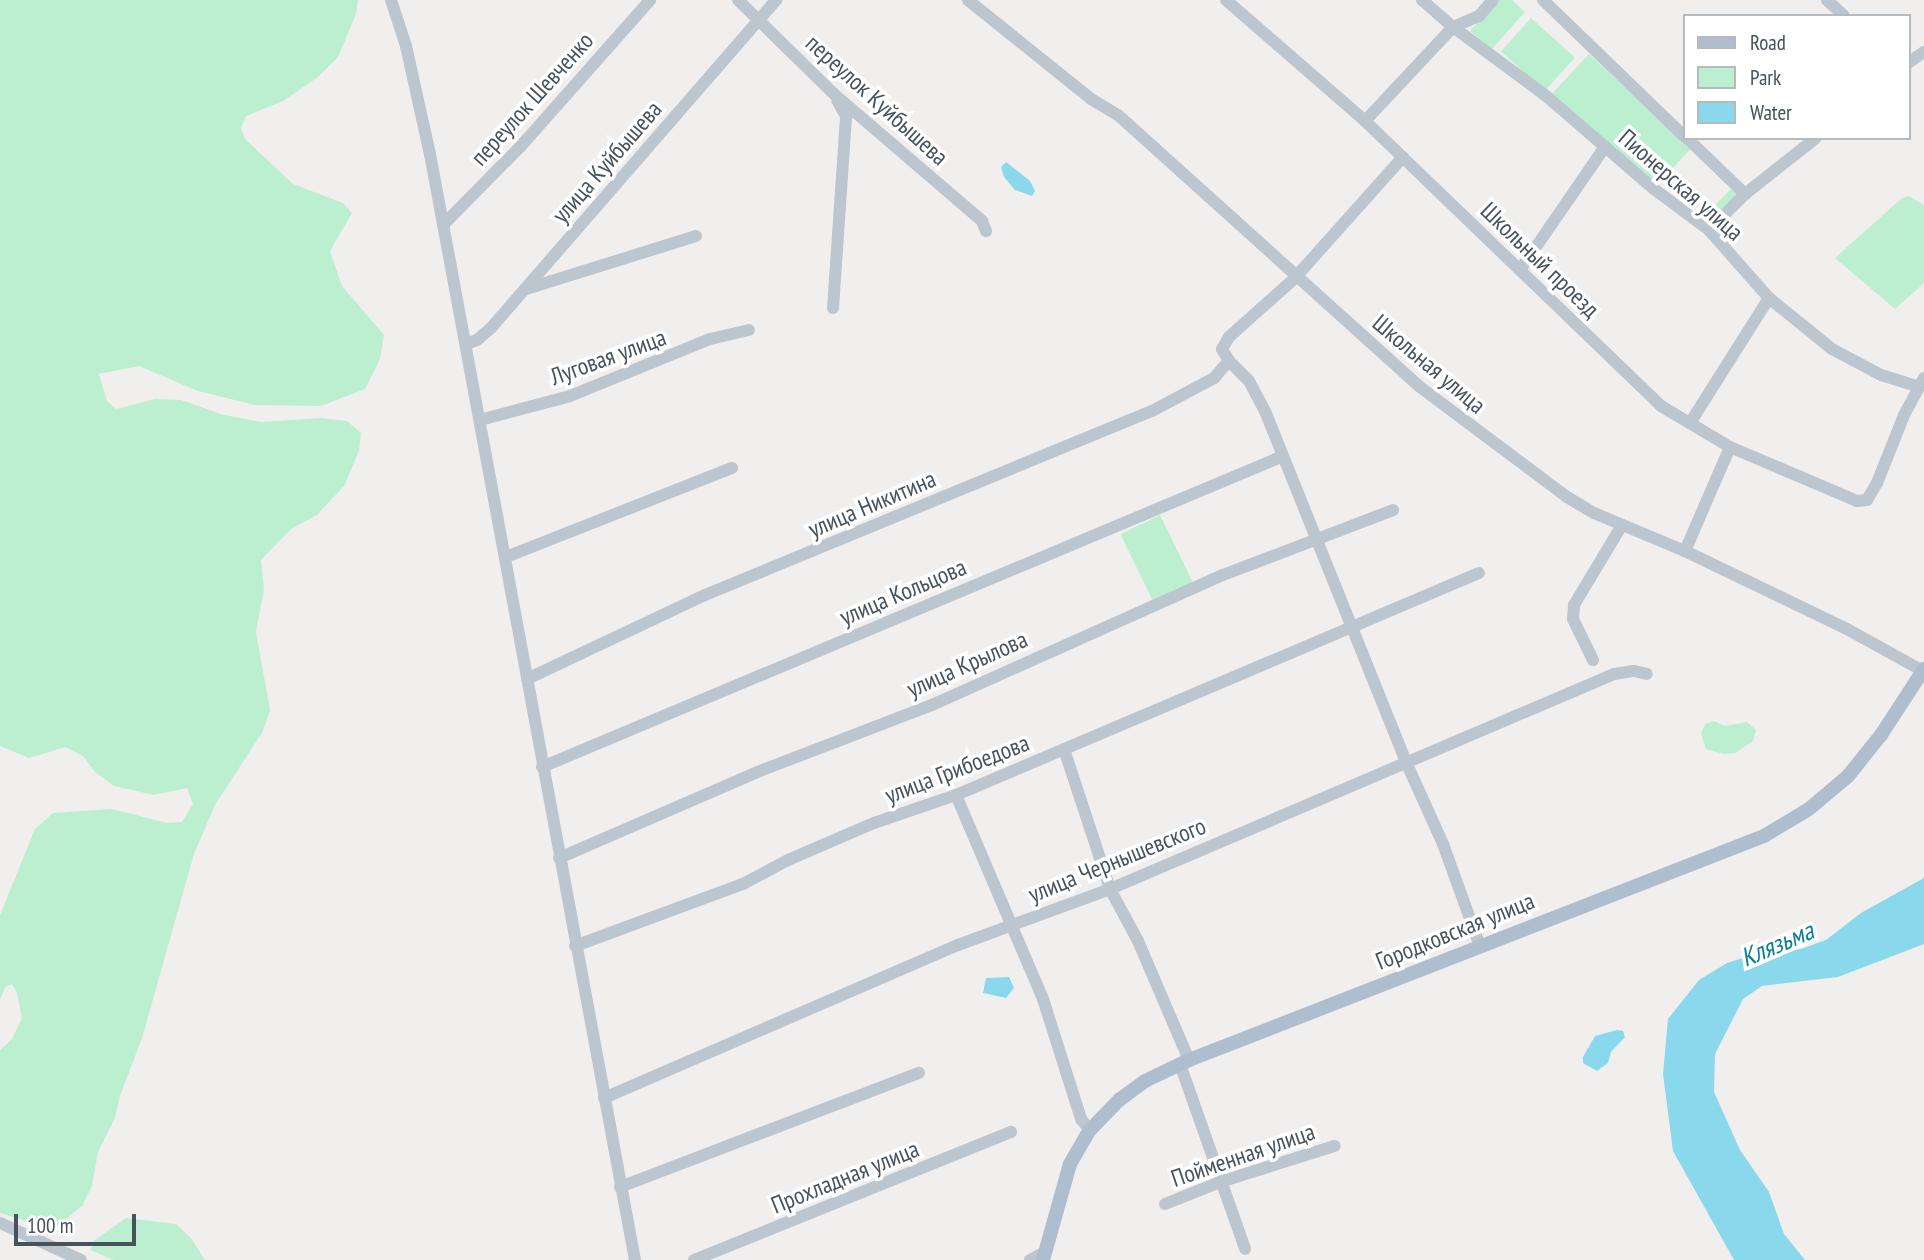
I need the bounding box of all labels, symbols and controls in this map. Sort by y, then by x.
legend [1682,14,1910,140]
street label: переулок Шевченко [465,27,599,171]
street label: переулок Куйбышева [800,29,954,171]
text: Road [1750,29,1786,56]
text: Park [1750,64,1781,91]
street label: улица Куйбышева [546,95,668,229]
text: Water [1750,99,1792,126]
street label: Пионерская улица [1613,123,1749,247]
street label: Школьный проезд [1475,196,1605,324]
street label: Школьная улица [1367,308,1491,420]
street label: Луговая улица [546,323,670,391]
street label: улица Никитина [804,464,940,544]
street label: улица Кольцова [836,552,970,632]
street label: улица Крылова [902,625,1032,703]
street label: улица Грибоедова [881,728,1033,810]
street label: улица Чернышевского [1024,811,1210,909]
street label: Городковская улица [1372,886,1538,976]
water label: Клязьма [1736,915,1818,973]
street label: Пойменная улица [1167,1117,1319,1193]
street label: Прохладная улица [767,1134,923,1220]
scale bar [18,1200,140,1244]
text: 100 m [27,1212,73,1239]

